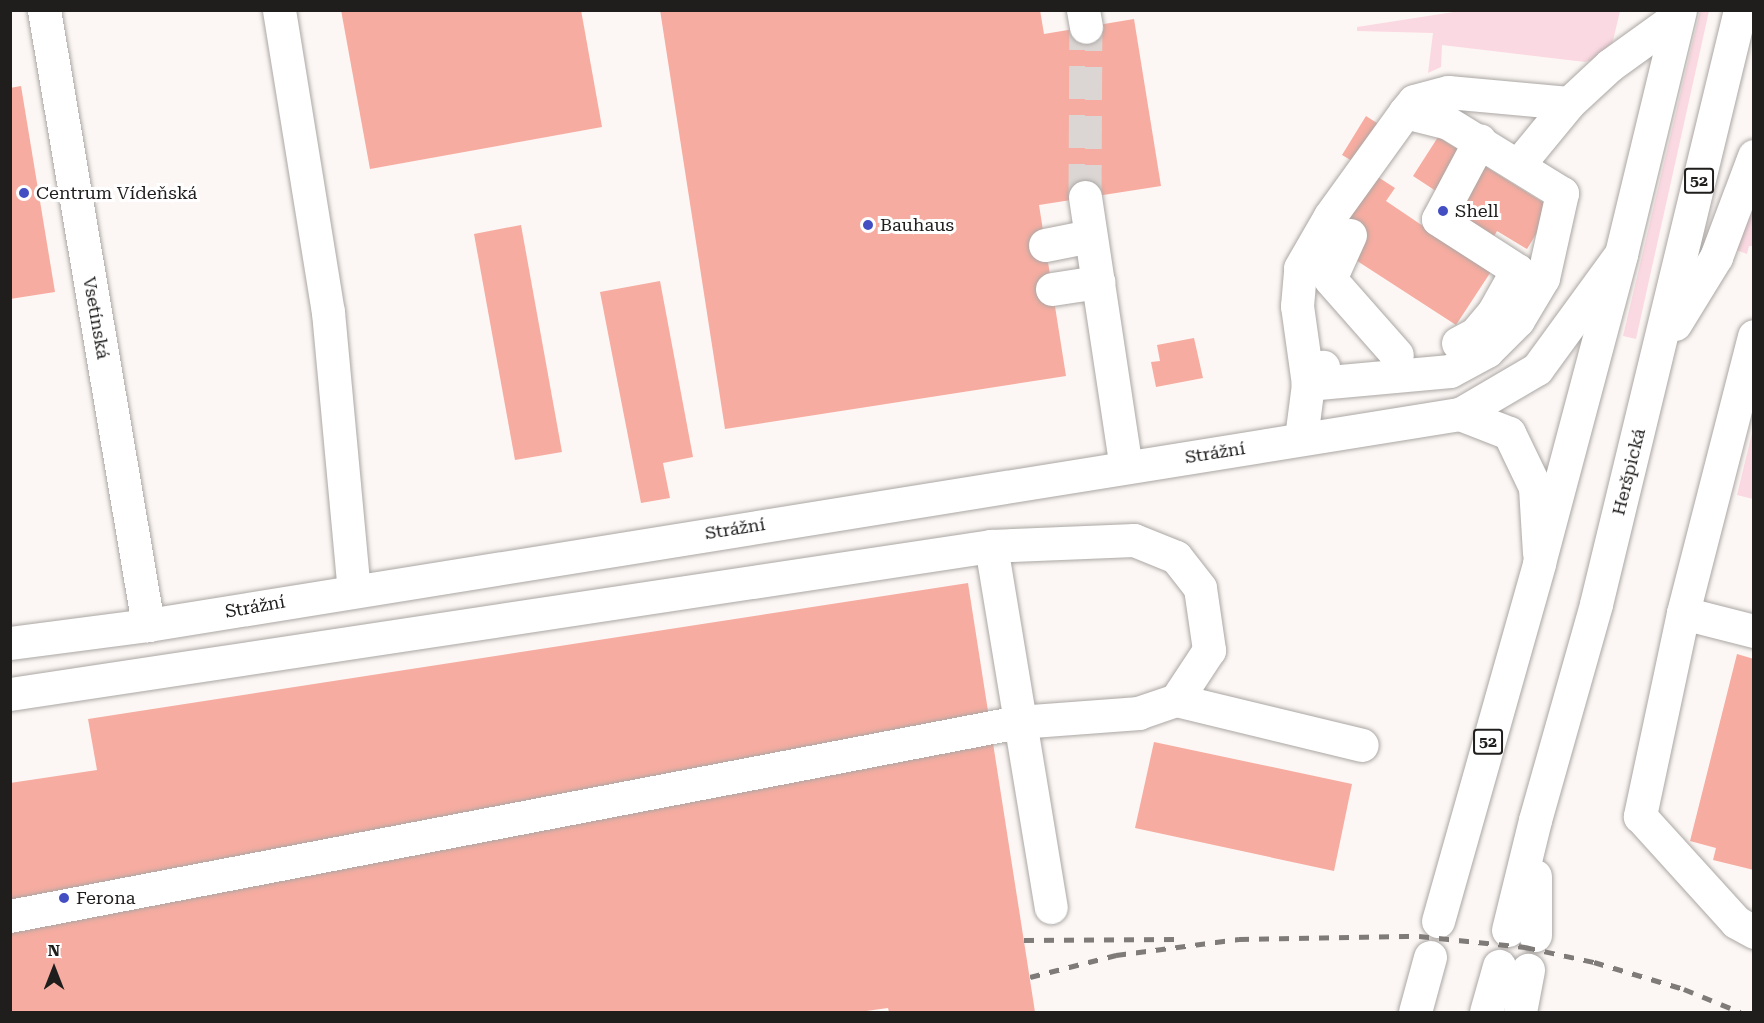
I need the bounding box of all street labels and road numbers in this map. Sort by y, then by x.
road number: 52 [1684,168,1714,194]
street label: Vsetínská [78,275,114,361]
street label: Heršpická [1608,426,1650,518]
street label: Strážní [1183,438,1247,468]
street label: Strážní [703,514,767,544]
street label: Strážní [223,591,287,623]
road number: 52 [1473,729,1503,755]

